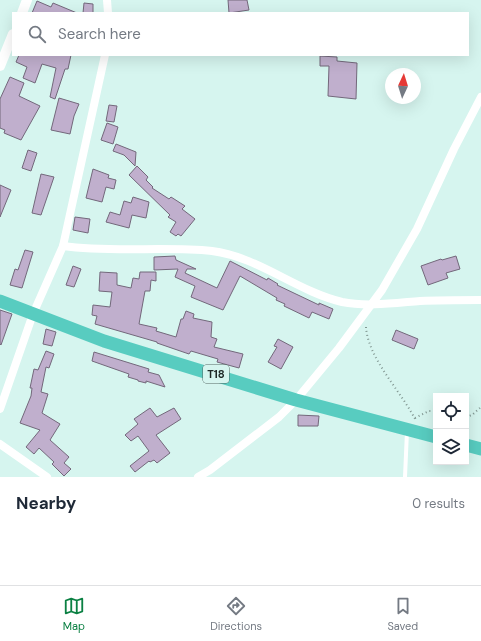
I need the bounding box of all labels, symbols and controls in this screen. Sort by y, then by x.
search box [12,12,469,56]
icon: search [26,23,48,45]
text: Search here [58,24,141,44]
north arrow [385,68,421,104]
road number: T18 [203,365,229,383]
map controls [433,393,469,465]
button: locate [433,393,469,429]
button: layers [433,429,469,465]
text: Nearby [16,492,76,514]
text: 0 results [412,495,465,512]
tab: Map [63,595,85,633]
tab: Directions [210,595,262,633]
tab: Saved [387,595,418,633]

